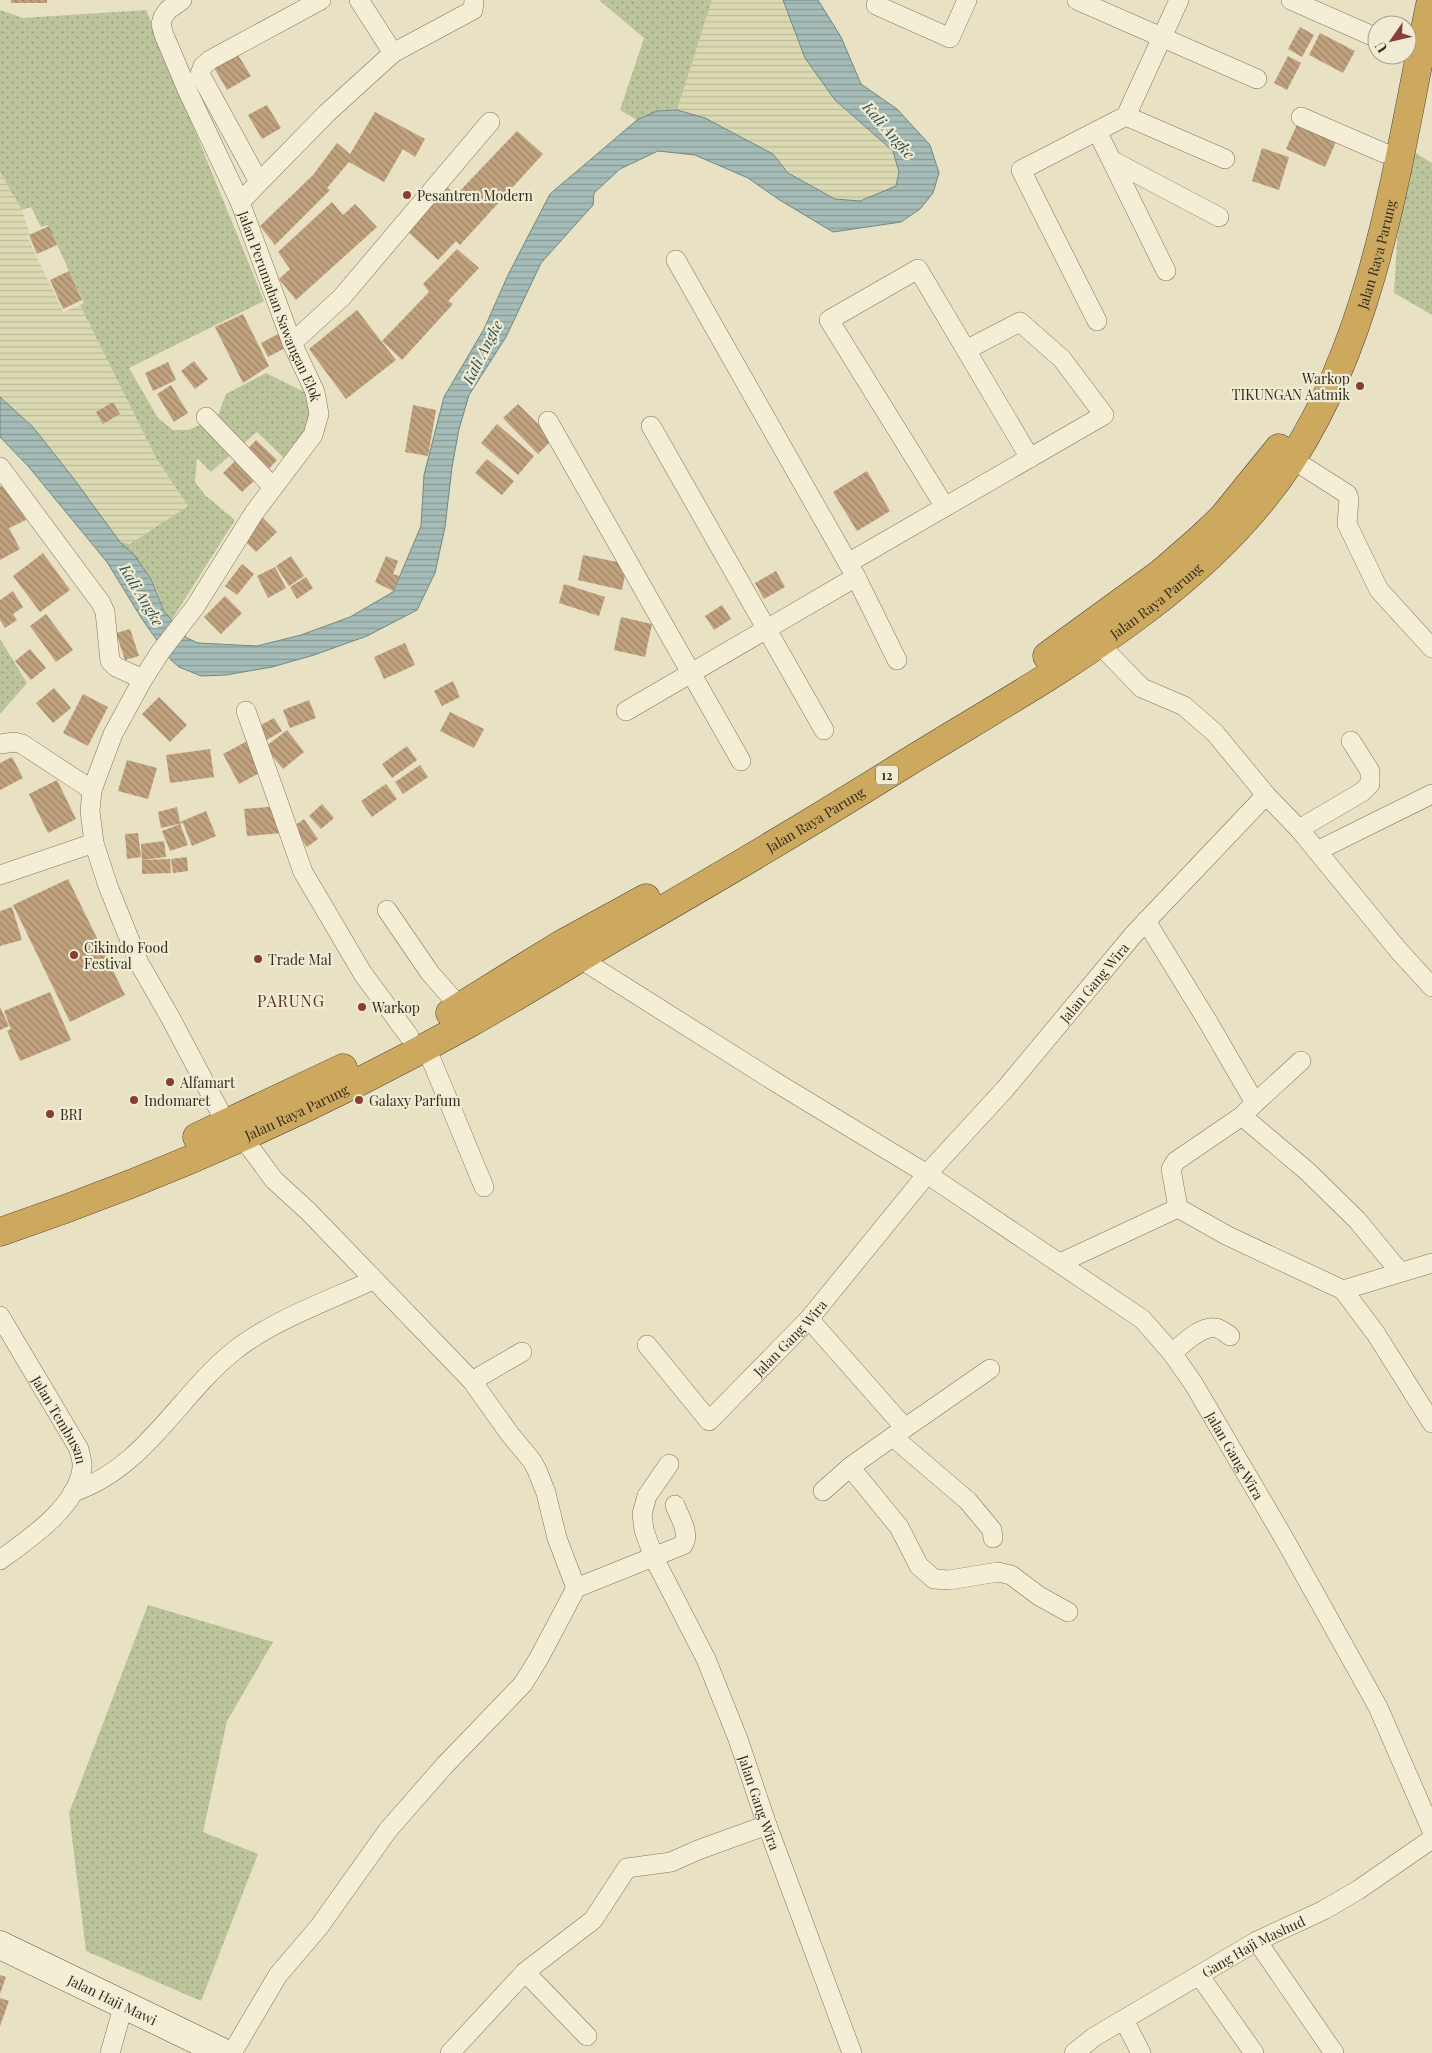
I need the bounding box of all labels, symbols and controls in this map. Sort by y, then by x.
north arrow [1367,15,1417,65]
text: U [1370,38,1391,57]
water label: Kali Angke [858,97,920,163]
place label: Pesantren Modern [417,186,534,205]
marker: Pesantren Modern [401,189,413,201]
street label: Jalan Raya Parung [1352,197,1400,312]
street label: Jalan Perumahan Sawangan Elok [234,207,326,404]
water label: Kali Angke [457,316,507,388]
place label: Warkop TIKUNGAN Aatmik [1232,369,1350,404]
marker: Warkop TIKUNGAN Aatmik [1354,380,1366,392]
street label: Jalan Raya Parung [1105,558,1206,643]
water label: Kali Angke [115,559,169,630]
road number: 12 [876,766,898,784]
street label: Jalan Raya Parung [761,782,869,857]
place label: Cikindo Food Festival [84,938,168,973]
street label: Jalan Gang Wira [1054,938,1133,1027]
marker: Cikindo Food Festival [68,949,80,961]
place label: Trade Mal [268,950,332,969]
marker: Trade Mal [252,953,264,965]
district label: PARUNG [257,990,325,1011]
place label: Warkop [371,998,420,1017]
marker: Warkop [356,1001,368,1013]
place label: Alfamart [179,1073,236,1092]
marker: Alfamart [164,1076,176,1088]
street label: Jalan Raya Parung [241,1079,352,1145]
place label: Indomaret [144,1091,211,1110]
place label: Galaxy Parfum [369,1091,461,1110]
marker: Indomaret [128,1094,140,1106]
marker: Galaxy Parfum [353,1094,365,1106]
place label: BRI [60,1105,83,1124]
marker: BRI [44,1108,56,1120]
street label: Jalan Gang Wira [748,1295,831,1381]
street label: Jalan Tembusan [27,1371,92,1466]
street label: Jalan Gang Wira [1202,1407,1269,1503]
street label: Jalan Gang Wira [734,1751,785,1852]
street label: Gang Haji Mashud [1198,1911,1308,1981]
street label: Jalan Haji Mawi [64,1969,160,2029]

